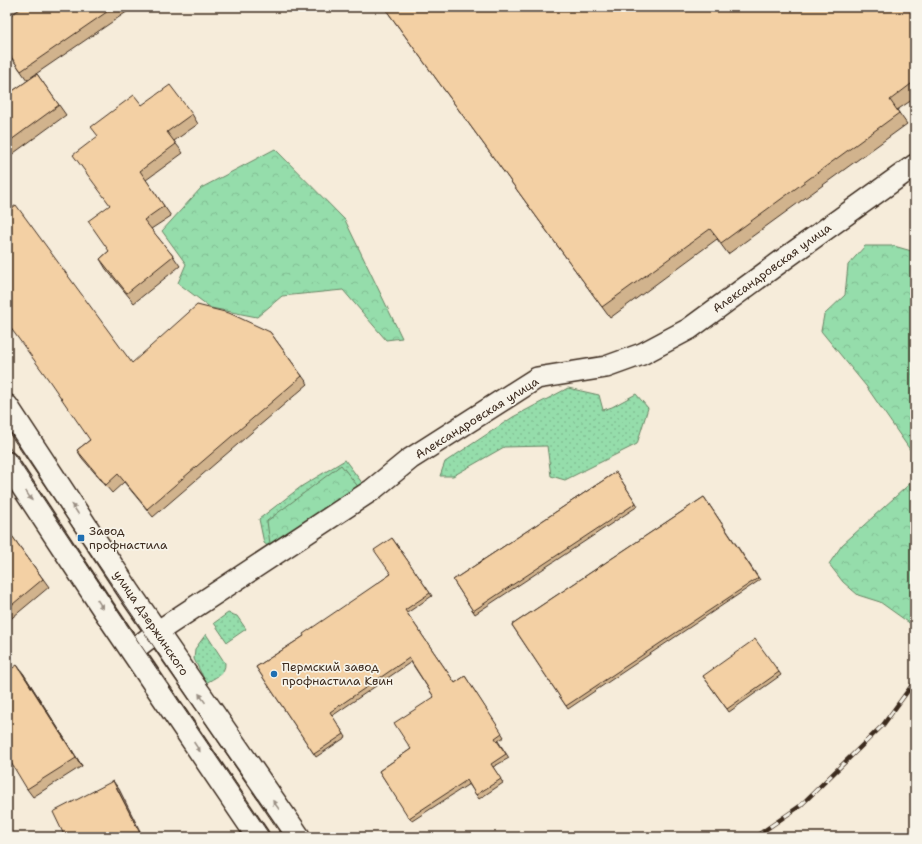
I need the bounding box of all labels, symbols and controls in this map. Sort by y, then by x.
street label: Александровская улица [710,219,835,316]
street label: Александровская улица [412,373,542,463]
one-way arrow [25,490,32,502]
one-way arrow [71,504,79,514]
place label: Завод профнастила [89,523,168,553]
marker: Завод профнастила [76,533,86,543]
street label: улица Дзержинского [110,567,192,679]
one-way arrow [96,599,104,610]
place label: Пермский завод профнастила Квин [282,659,393,689]
marker: Пермский завод профнастила Квин [269,669,279,679]
one-way arrow [198,693,206,703]
one-way arrow [193,741,201,752]
one-way arrow [272,800,280,810]

